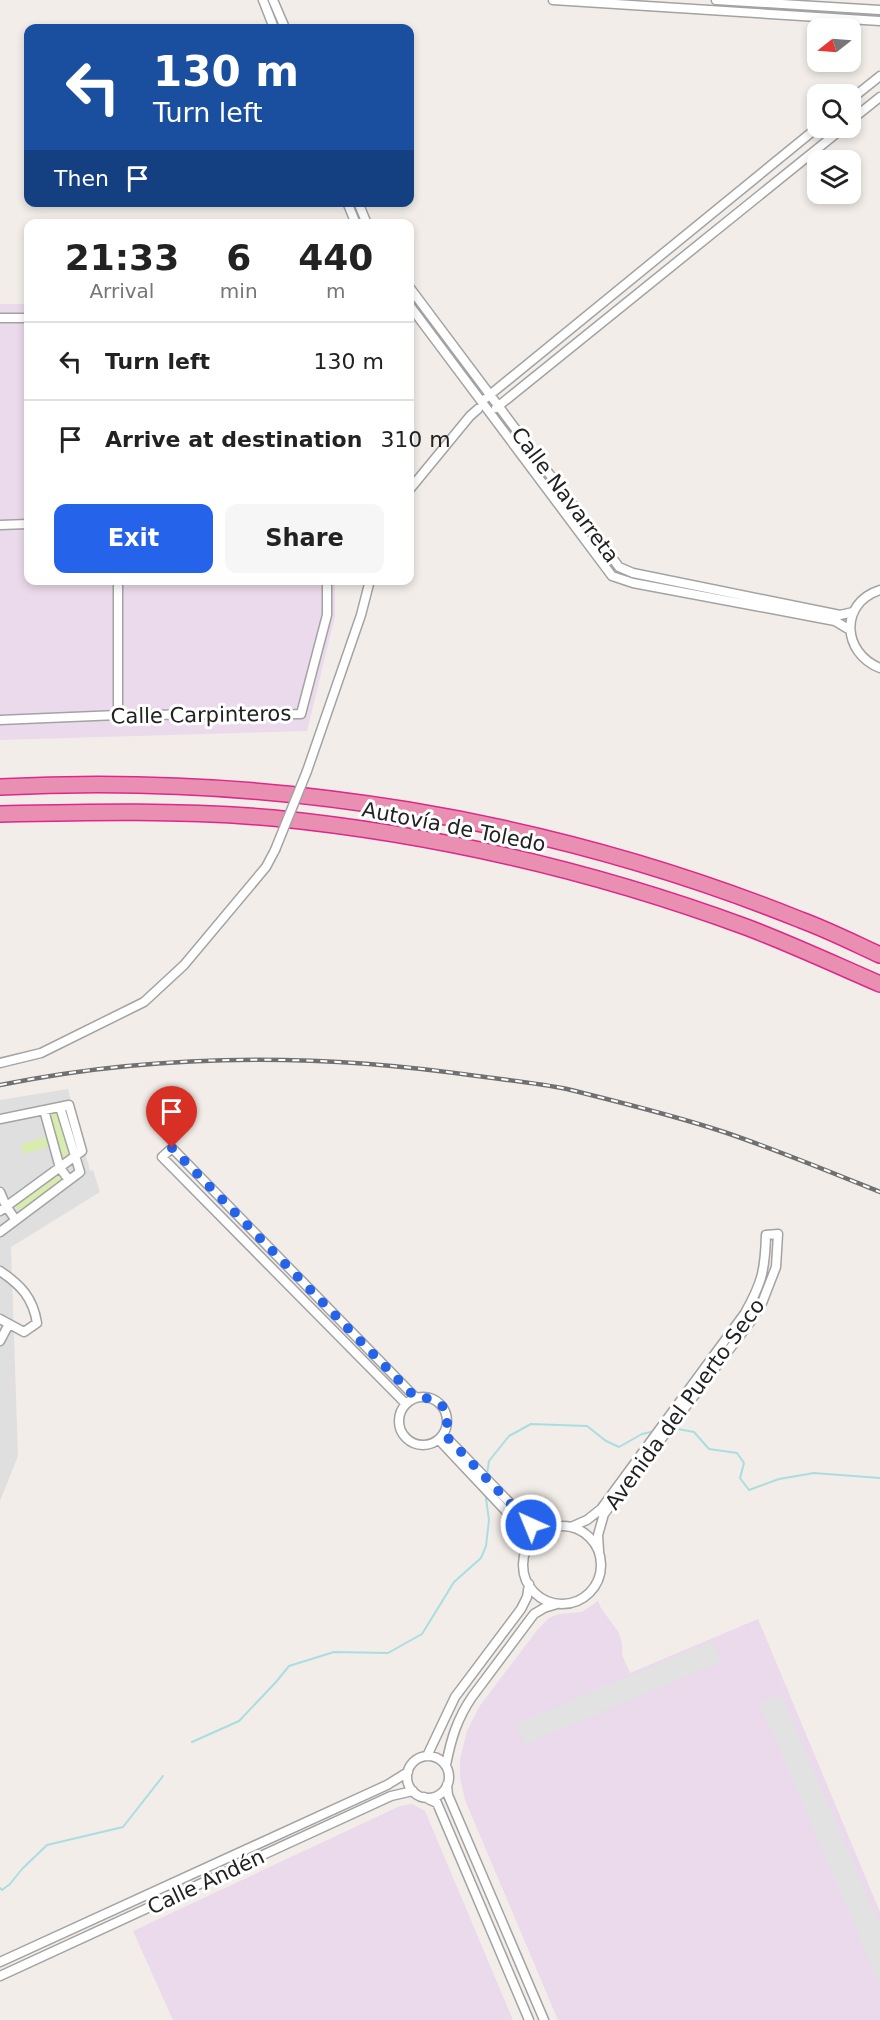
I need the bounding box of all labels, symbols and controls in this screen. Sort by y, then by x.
north arrow [807,18,861,72]
map controls [807,18,861,204]
text: 130 m [153,47,299,96]
icon: left [54,48,132,126]
button: search [807,84,861,138]
text: Turn left [153,97,263,128]
button: layers [807,150,861,204]
icon: arrive [121,162,154,195]
text: Then [54,166,109,191]
text: 21:33 [65,237,179,278]
text: 6 [226,237,251,278]
text: 440 [298,237,373,278]
text: Arrival [89,279,154,303]
text: min [220,279,258,303]
text: m [326,279,346,303]
icon: left [54,345,87,378]
text: Turn left [105,349,210,374]
text: 130 m [314,349,384,374]
icon: arrive [54,423,87,456]
street label: Calle Navarreta [506,423,624,567]
text: Arrive at destination [105,427,362,452]
text: 310 m [380,427,451,452]
button: Exit [54,504,213,573]
button: Share [225,504,384,573]
street label: Calle Carpinteros [111,701,291,729]
street label: Autovía de Toledo [360,797,548,857]
pin [146,1086,197,1148]
icon: arrive [155,1095,188,1128]
street label: Avenida del Puerto Seco [600,1294,770,1514]
position arrow [499,1493,563,1557]
street label: Calle Andén [144,1844,268,1920]

